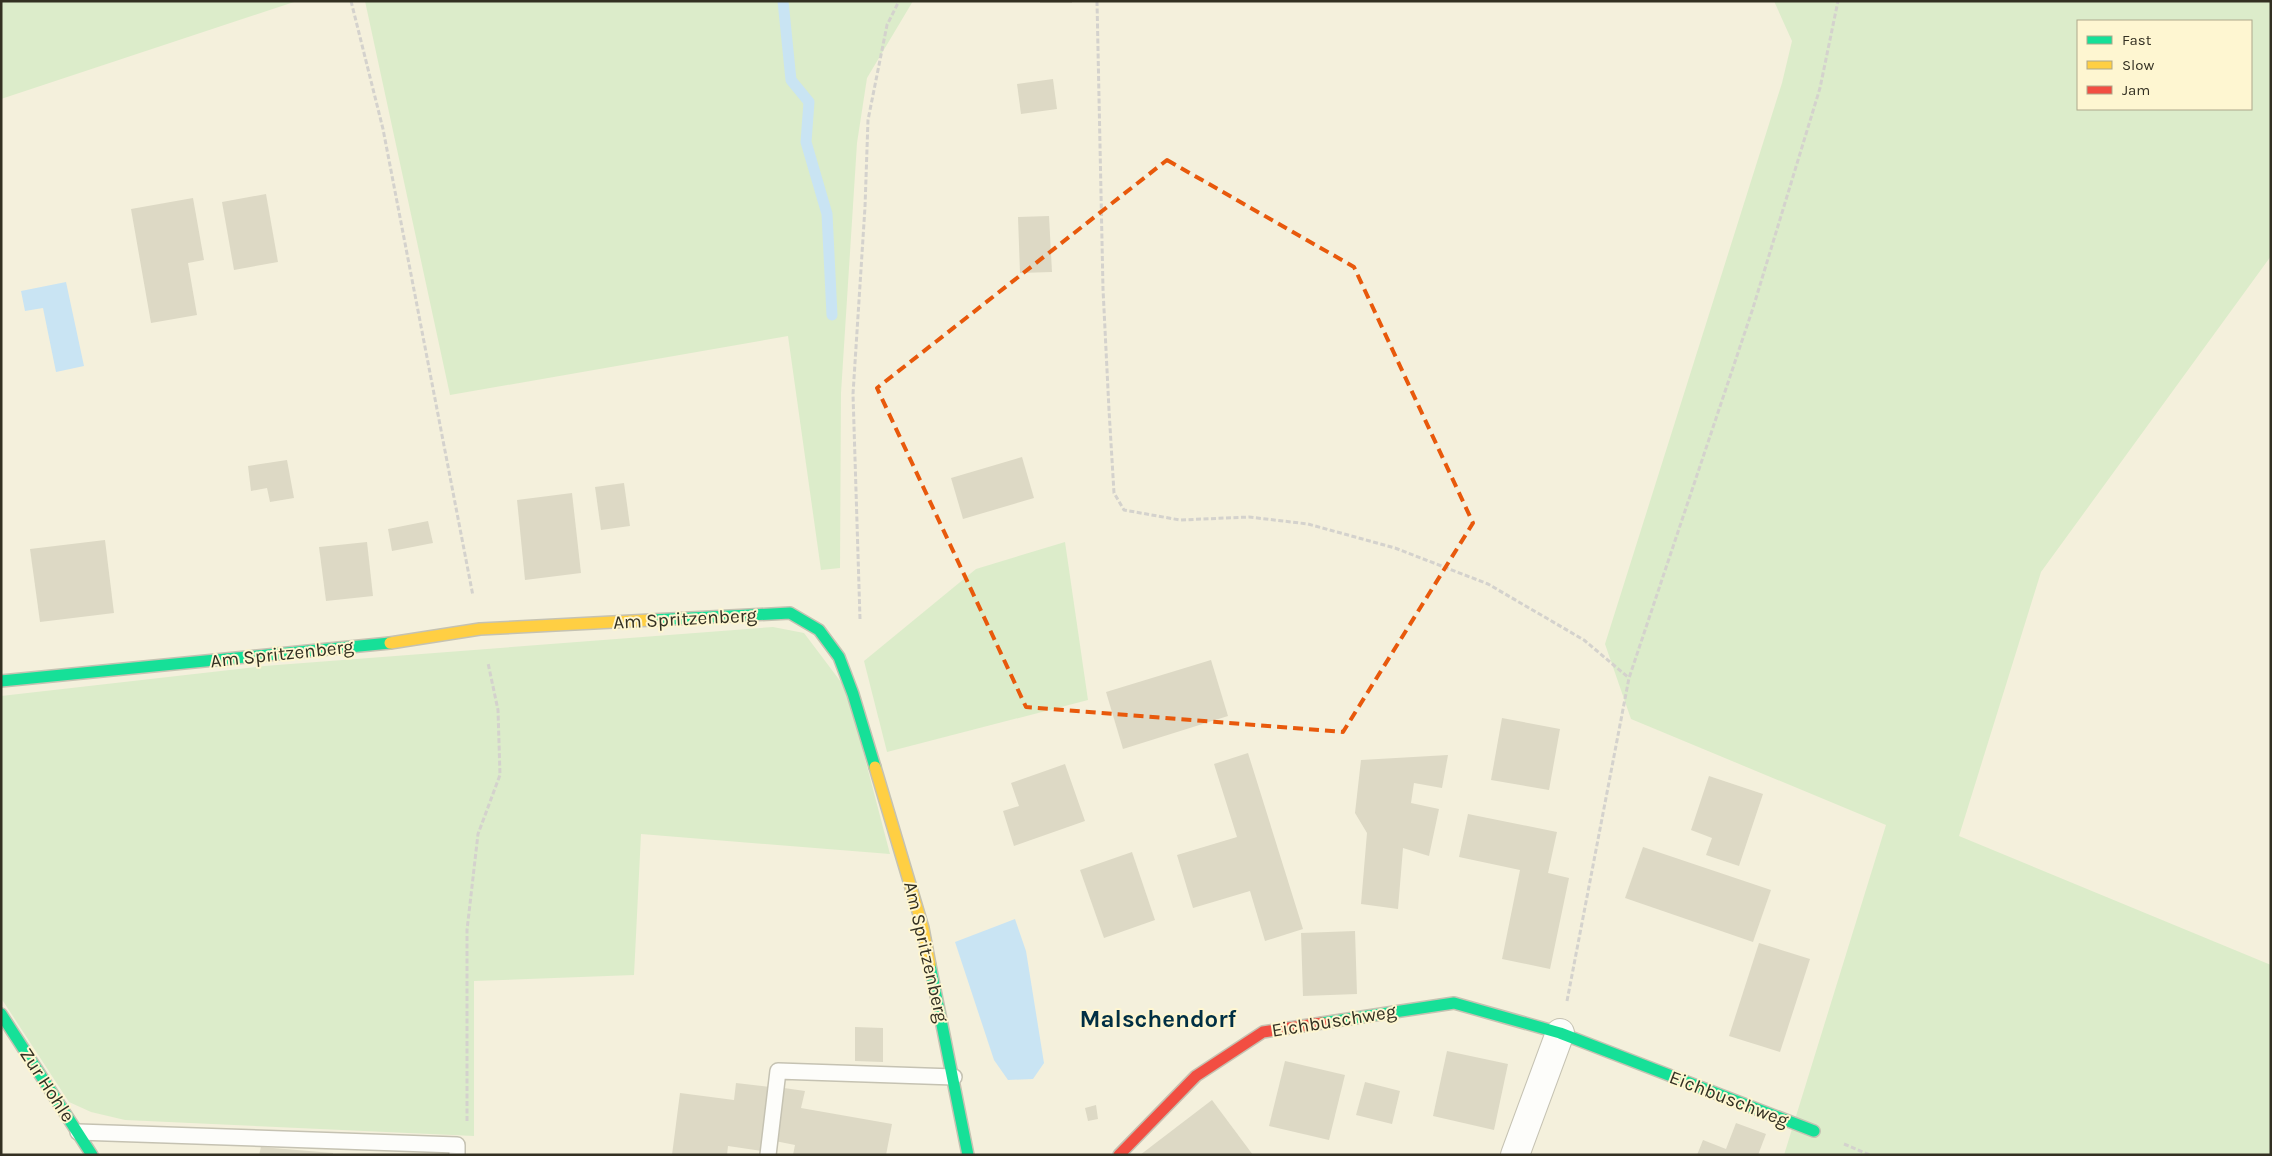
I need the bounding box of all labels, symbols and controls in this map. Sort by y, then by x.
legend [2077,20,2252,110]
text: Fast [2122,31,2152,49]
text: Slow [2122,56,2154,74]
text: Jam [2122,81,2150,99]
street label: Am Spritzenberg [613,604,758,634]
street label: Am Spritzenberg [209,636,355,672]
street label: Am Spritzenberg [899,879,953,1025]
street label: Eichbuschweg [1270,1000,1398,1042]
district label: Malschendorf [1080,1005,1237,1033]
street label: Zur Hohle [15,1044,79,1126]
street label: Eichbuschweg [1666,1066,1792,1132]

